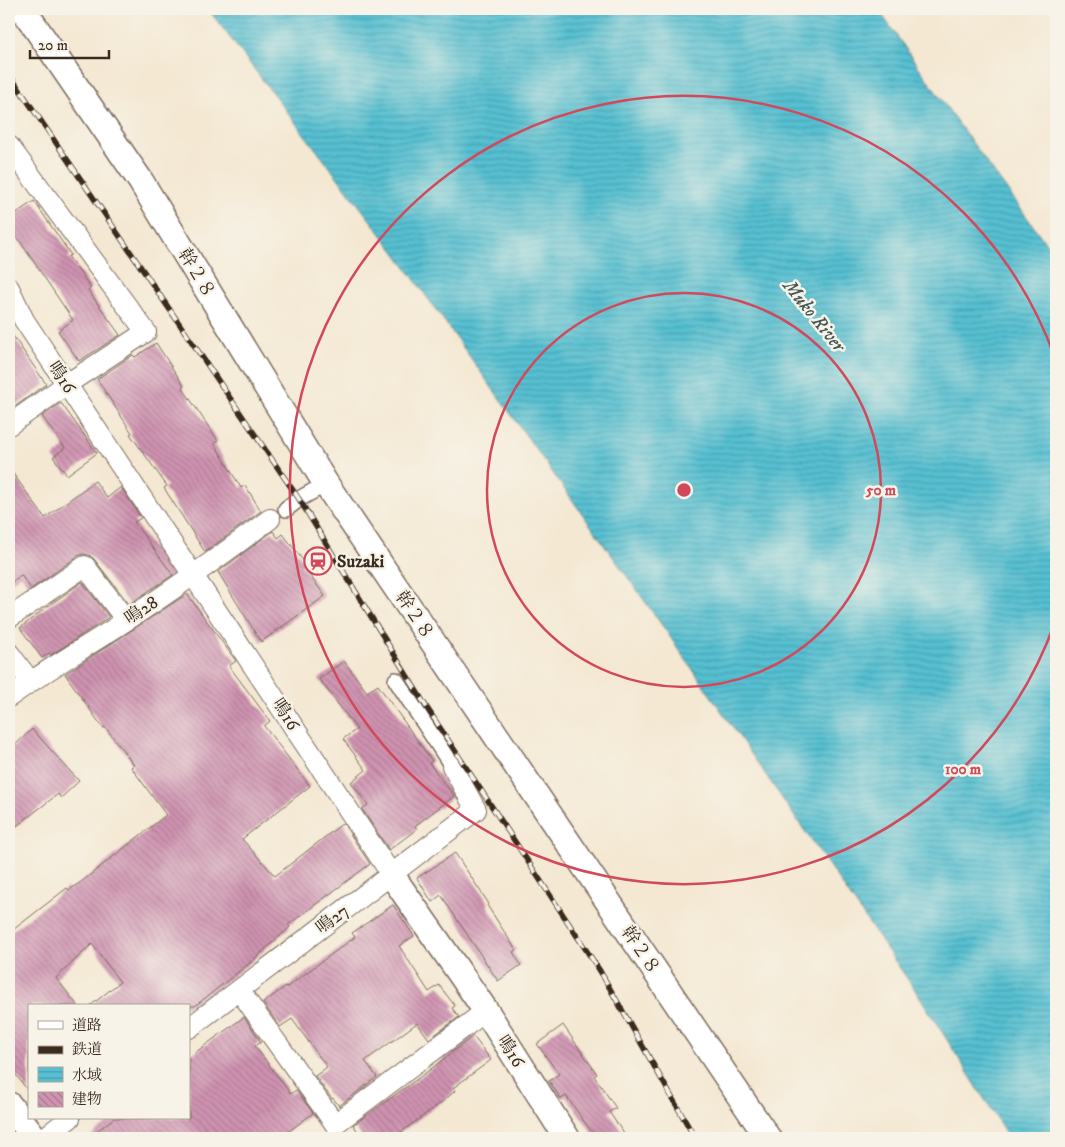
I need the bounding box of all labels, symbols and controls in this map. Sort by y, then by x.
scale bar [30,28,109,60]
text: 20 m [38,36,68,55]
street label: 幹２８ [173,245,219,302]
water label: Muko River [777,274,851,358]
street label: 鳴16 [43,357,80,398]
centre of rings [675,481,693,499]
text: 50 m [865,481,897,500]
station icon: Suzaki [303,546,333,576]
place label: Suzaki [337,551,385,573]
street label: 幹２８ [390,587,438,644]
street label: 鳴28 [121,592,163,630]
street label: 鳴16 [267,694,304,735]
text: 100 m [945,760,982,779]
street label: 鳴27 [312,900,354,939]
street label: 幹２８ [616,922,664,979]
legend [28,1004,190,1120]
text: 道路 [72,1016,102,1035]
street label: 鳴16 [492,1031,529,1072]
text: 鉄道 [72,1040,102,1059]
text: 水域 [72,1066,102,1085]
text: 建物 [72,1090,102,1109]

